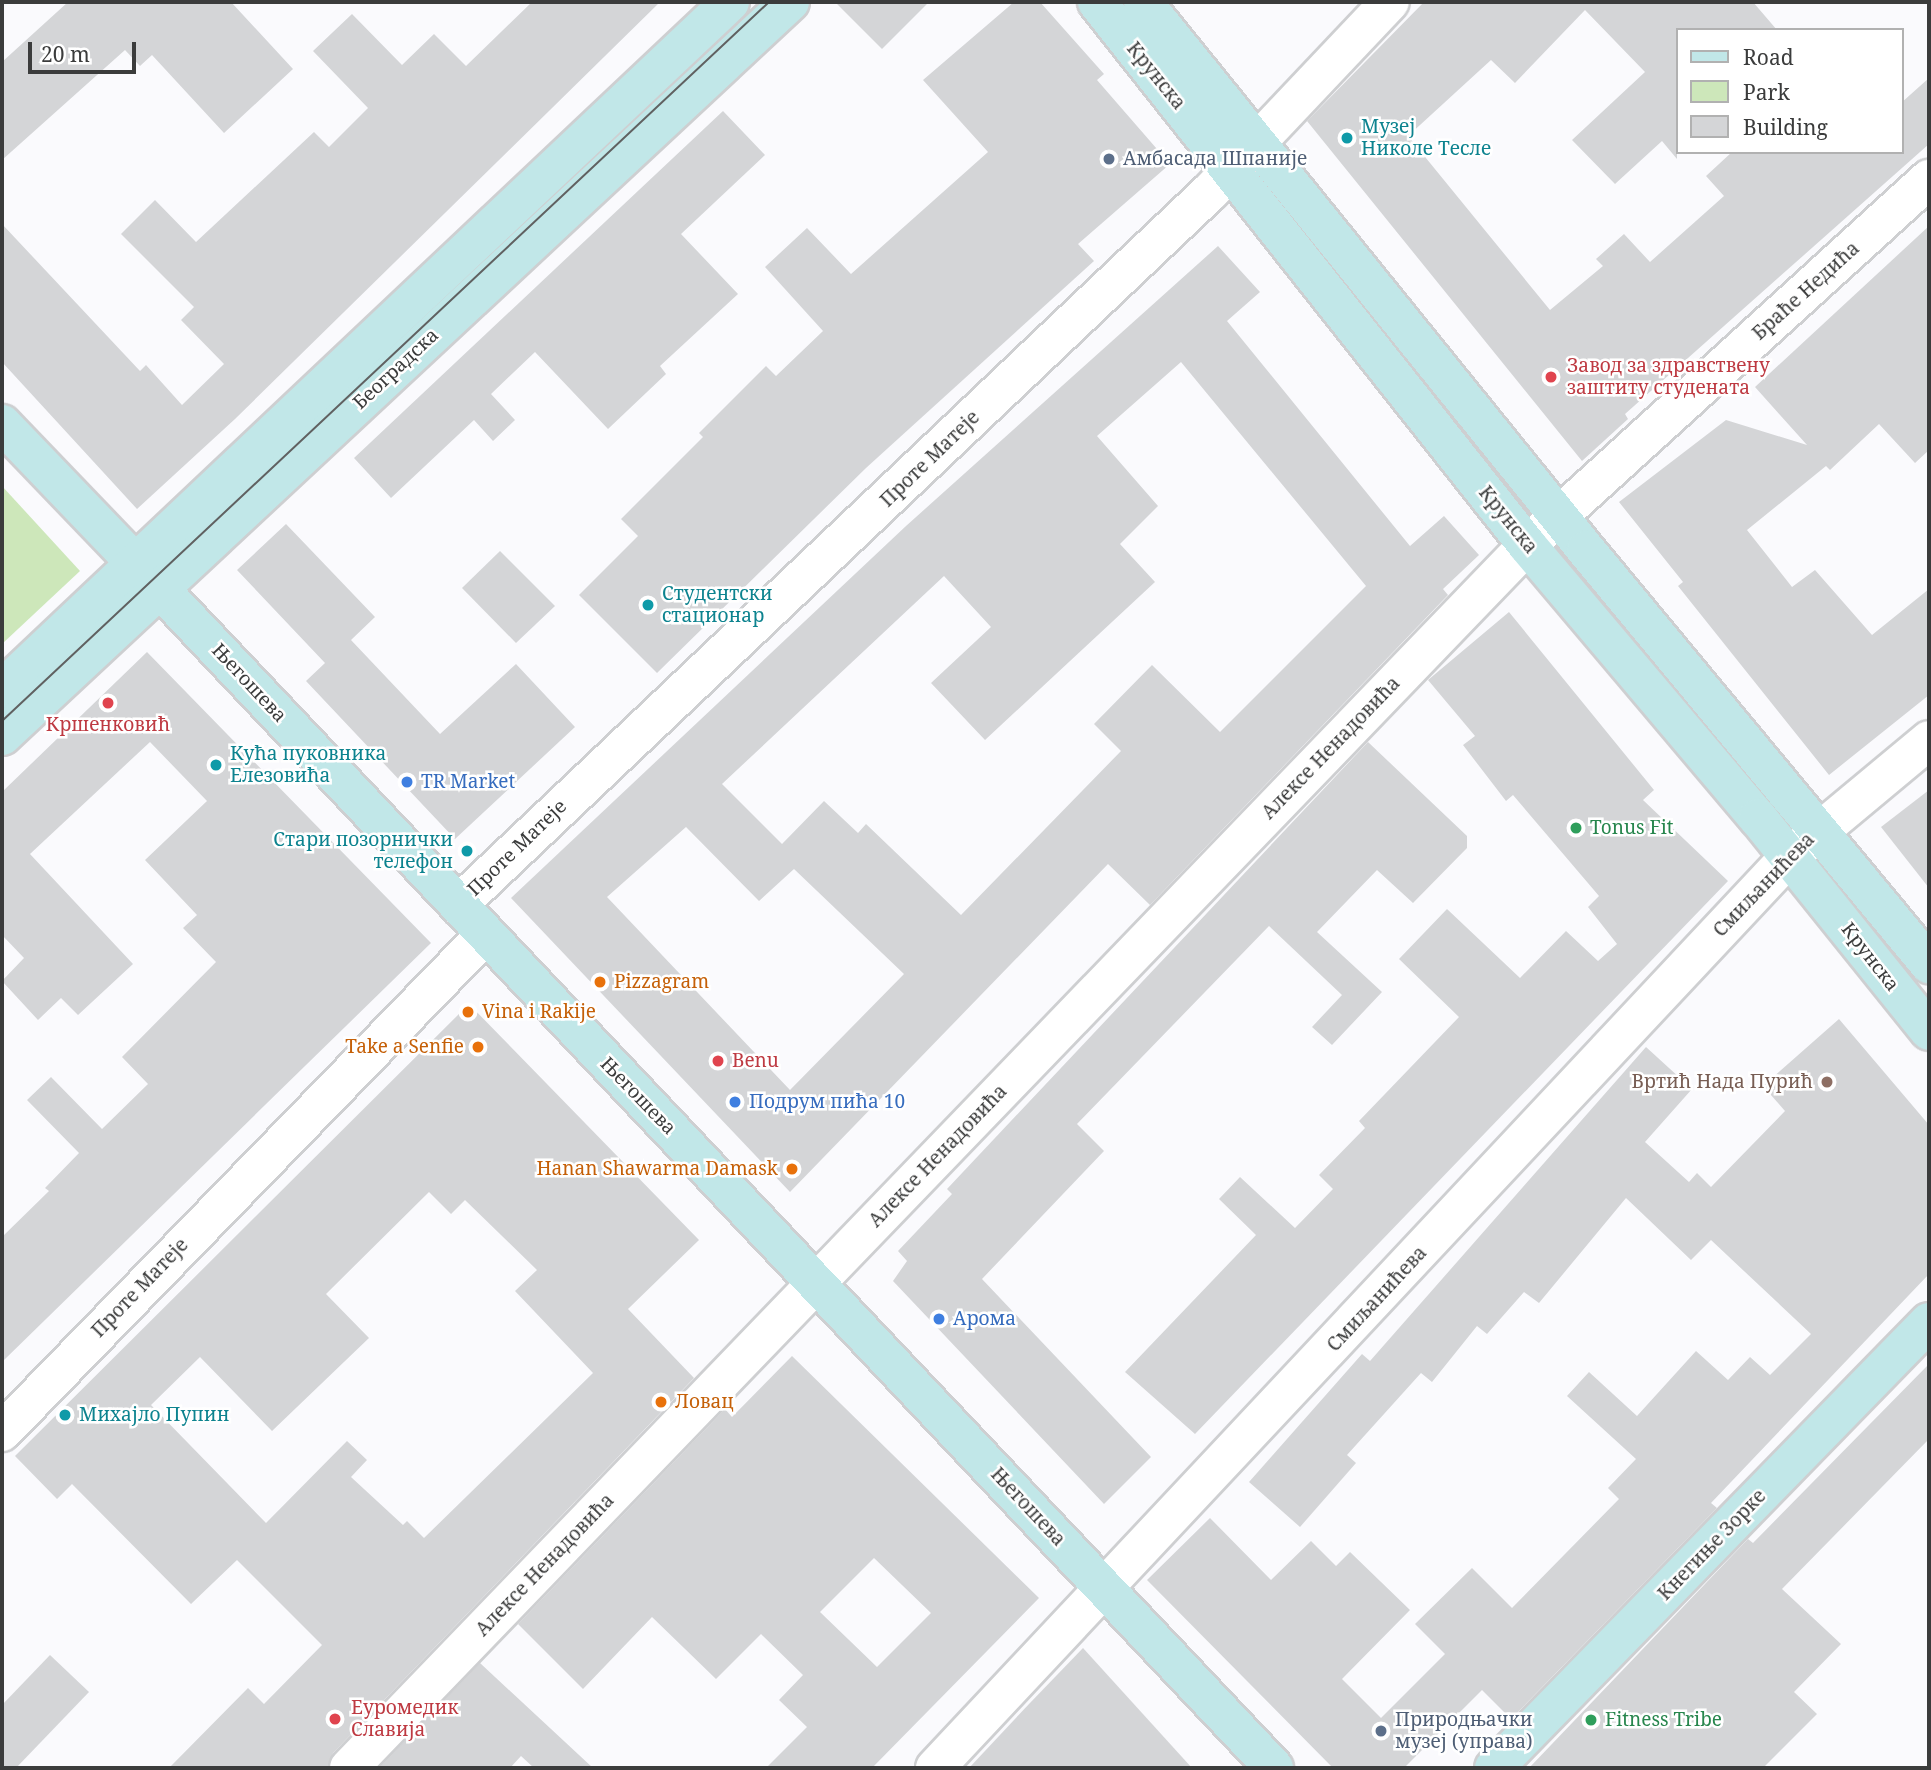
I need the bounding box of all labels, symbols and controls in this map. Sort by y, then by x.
scale bar [32,28,140,72]
legend [1675,28,1903,154]
street label: Крунска [1122,38,1190,114]
text: 20 m [41,40,90,68]
text: Road [1743,43,1794,71]
text: Park [1743,78,1790,106]
text: Building [1743,113,1828,141]
place label: Музеј Николе Тесле [1361,116,1491,160]
marker: Музеј Николе Тесле [1339,130,1355,146]
place label: Амбасада Шпаније [1123,148,1307,170]
marker: Амбасада Шпаније [1101,151,1117,167]
street label: Браће Недића [1748,237,1864,345]
street label: Београдска [349,324,443,414]
place label: Завод за здравствену заштиту студената [1567,355,1770,399]
marker: Завод за здравствену заштиту студената [1541,367,1561,387]
street label: Проте Матеје [876,406,984,512]
street label: Крунска [1474,482,1542,558]
place label: Студентски стационар [662,583,773,627]
marker: Студентски стационар [640,597,656,613]
street label: Његошева [207,639,291,727]
street label: Алексе Ненадовића [1257,672,1405,824]
marker: Кршенковић [100,695,116,711]
place label: Кршенковић [46,714,170,736]
place label: Кућа пуковника Елезовића [230,743,386,787]
marker: Кућа пуковника Елезовића [208,757,224,773]
place label: TR Market [421,771,515,793]
marker: TR Market [399,774,415,790]
street label: Проте Матеје [463,795,571,901]
place label: Tonus Fit [1590,817,1673,839]
marker: Tonus Fit [1568,820,1584,836]
street label: Смиљанићева [1709,828,1819,942]
place label: Стари позорнички телефон [273,829,453,873]
marker: Стари позорнички телефон [459,843,475,859]
street label: Крунска [1836,918,1904,996]
place label: Pizzagram [614,971,709,993]
marker: Pizzagram [592,974,608,990]
place label: Vina i Rakije [482,1001,596,1023]
marker: Vina i Rakije [460,1004,476,1020]
place label: Take a Senfie [345,1036,464,1058]
marker: Take a Senfie [470,1039,486,1055]
place label: Benu [732,1050,779,1072]
street label: Његошева [595,1053,681,1139]
marker: Benu [710,1053,726,1069]
place label: Вртић Нада Пурић [1631,1071,1813,1093]
marker: Вртић Нада Пурић [1819,1074,1835,1090]
street label: Алексе Ненадовића [864,1080,1012,1232]
place label: Подрум пића 10 [749,1091,905,1113]
marker: Подрум пића 10 [727,1094,743,1110]
place label: Hanan Shawarma Damask [537,1158,778,1180]
marker: Hanan Shawarma Damask [784,1161,800,1177]
street label: Проте Матеје [87,1234,193,1342]
street label: Смиљанићева [1322,1242,1432,1356]
place label: Арома [953,1308,1016,1330]
marker: Арома [931,1311,947,1327]
place label: Ловац [675,1391,734,1413]
marker: Ловац [653,1394,669,1410]
place label: Михајло Пупин [79,1404,229,1426]
marker: Михајло Пупин [57,1407,73,1423]
street label: Његошева [986,1463,1070,1551]
street label: Кнегиње Зорке [1653,1485,1771,1605]
street label: Алексе Ненадовића [471,1489,619,1641]
place label: Еуромедик Славија [351,1697,458,1741]
marker: Еуромедик Славија [325,1709,345,1729]
place label: Природњачки музеј (управа) [1395,1709,1533,1753]
place label: Fitness Tribe [1605,1709,1722,1731]
marker: Fitness Tribe [1583,1712,1599,1728]
marker: Природњачки музеј (управа) [1373,1723,1389,1739]

